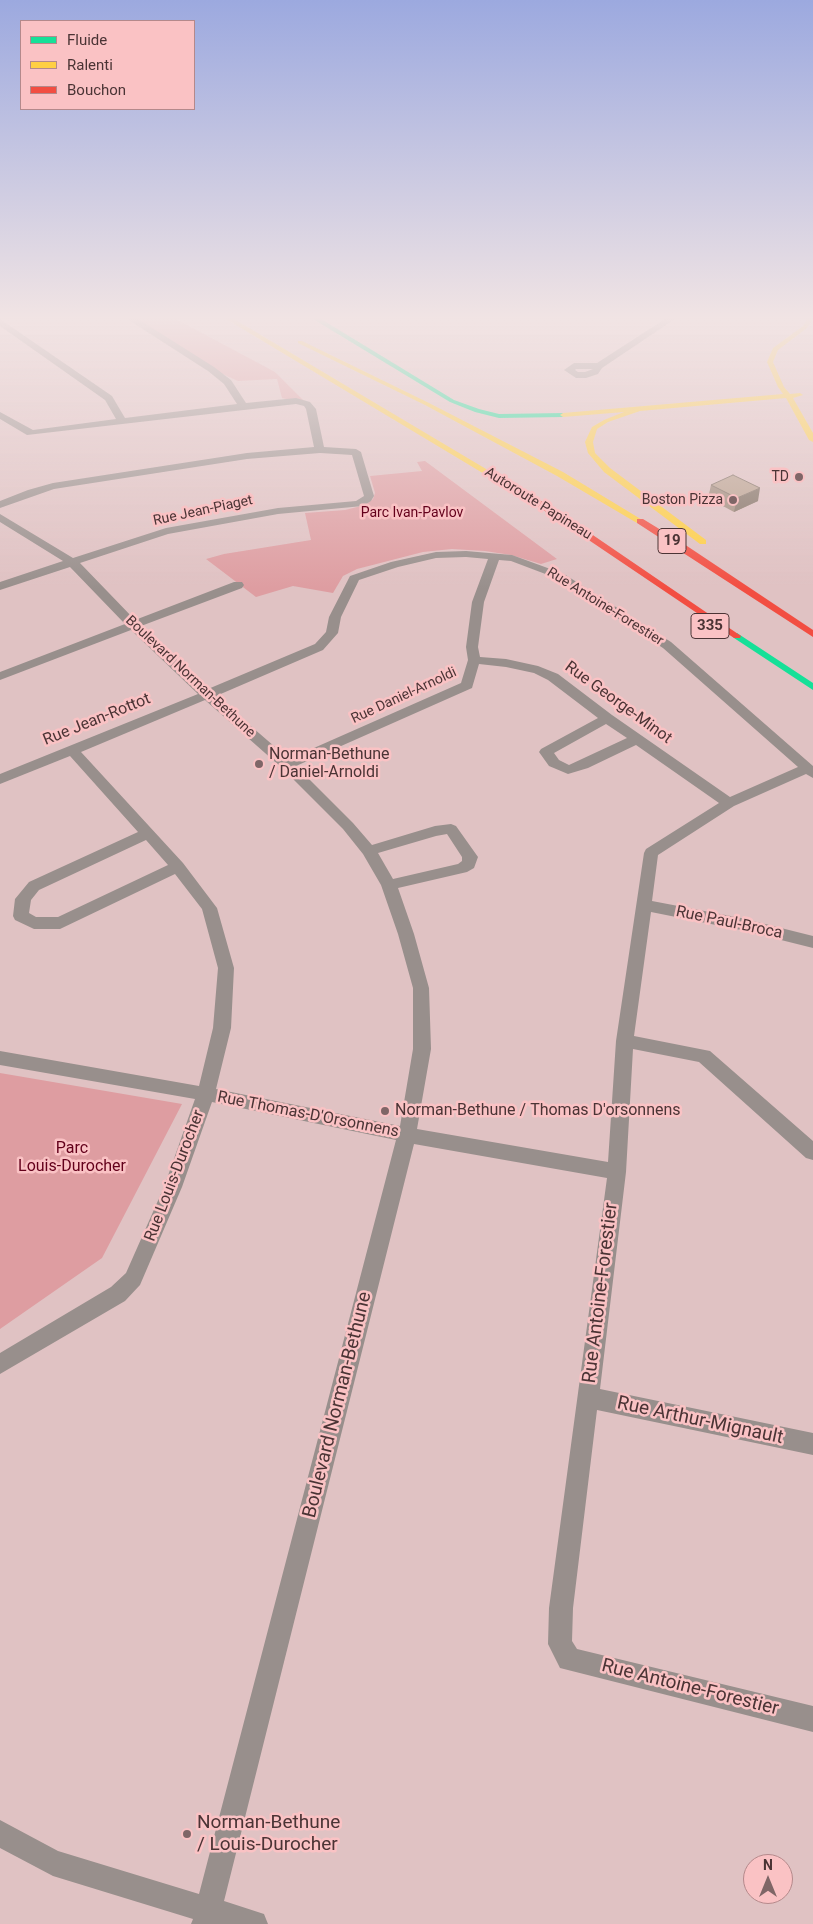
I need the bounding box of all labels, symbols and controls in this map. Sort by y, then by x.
legend [20,20,195,110]
text: Fluide [67,31,107,49]
text: Ralenti [67,56,113,74]
text: Bouchon [67,81,126,99]
street label: Autoroute Papineau [481,464,595,544]
place label: TD [771,469,789,485]
marker: TD [793,471,805,483]
street label: Rue Jean-Piaget [152,492,254,530]
place label: Boston Pizza [642,492,723,508]
marker: Boston Pizza [727,494,739,506]
park label: Parc Ivan-Pavlov [361,505,463,521]
road number: 19 [658,528,686,554]
street label: Rue Antoine-Forestier [544,564,666,650]
street label: Boulevard Norman-Bethune [122,613,258,741]
road number: 335 [691,614,729,638]
street label: Rue George-Minot [561,658,675,748]
street label: Rue Daniel-Arnoldi [349,664,459,728]
street label: Rue Jean-Rottot [41,690,153,750]
place label: Norman-Bethune / Daniel-Arnoldi [269,745,390,783]
marker: Norman-Bethune / Daniel-Arnoldi [253,758,265,770]
street label: Rue Paul-Broca [674,902,784,944]
street label: Rue Thomas-D'Orsonnens [216,1088,400,1142]
place label: Norman-Bethune / Thomas D'orsonnens [395,1101,681,1121]
marker: Norman-Bethune / Thomas D'orsonnens [379,1105,391,1117]
street label: Rue Louis-Durocher [141,1108,209,1244]
park label: Parc Louis-Durocher [18,1139,126,1177]
street label: Rue Antoine-Forestier [579,1201,623,1385]
street label: Boulevard Norman-Bethune [299,1290,377,1520]
street label: Rue Arthur-Mignault [615,1392,785,1450]
street label: Rue Antoine-Forestier [599,1655,781,1721]
place label: Norman-Bethune / Louis-Durocher [197,1812,340,1856]
marker: Norman-Bethune / Louis-Durocher [181,1828,193,1840]
north arrow [743,1854,793,1904]
text: N [763,1857,773,1873]

